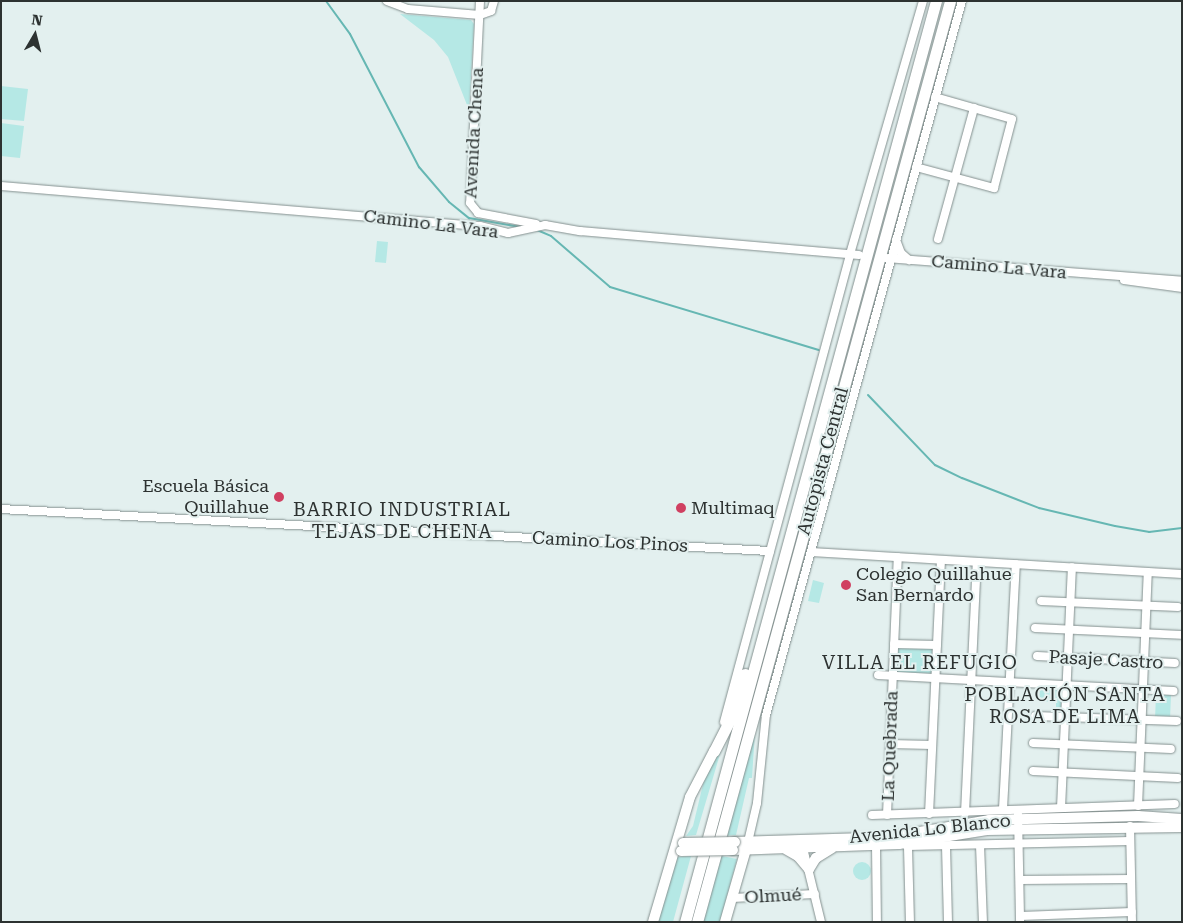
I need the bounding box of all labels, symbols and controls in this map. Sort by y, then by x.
north arrow [10,10,60,60]
text: N [31,11,44,29]
street label: Avenida Chena [460,67,488,199]
street label: Camino La Vara [362,205,500,243]
street label: Camino La Vara [930,250,1068,284]
street label: Autopista Central [793,385,853,537]
place label: Escuela Básica Quillahue [142,476,269,518]
marker: Escuela Básica Quillahue [273,491,285,503]
place label: Multimaq [691,497,775,519]
district label: BARRIO INDUSTRIAL TEJAS DE CHENA [291,499,513,543]
marker: Multimaq [675,502,687,514]
street label: Camino Los Pinos [532,527,688,557]
place label: Colegio Quillahue San Bernardo [856,564,1012,606]
marker: Colegio Quillahue San Bernardo [840,579,852,591]
street label: Pasaje Castro [1048,646,1164,674]
district label: VILLA EL REFUGIO [820,652,1020,674]
district label: POBLACIÓN SANTA ROSA DE LIMA [962,684,1168,728]
street label: La Quebrada [877,690,903,802]
street label: Avenida Lo Blanco [848,810,1012,848]
street label: Olmué [744,884,802,908]

